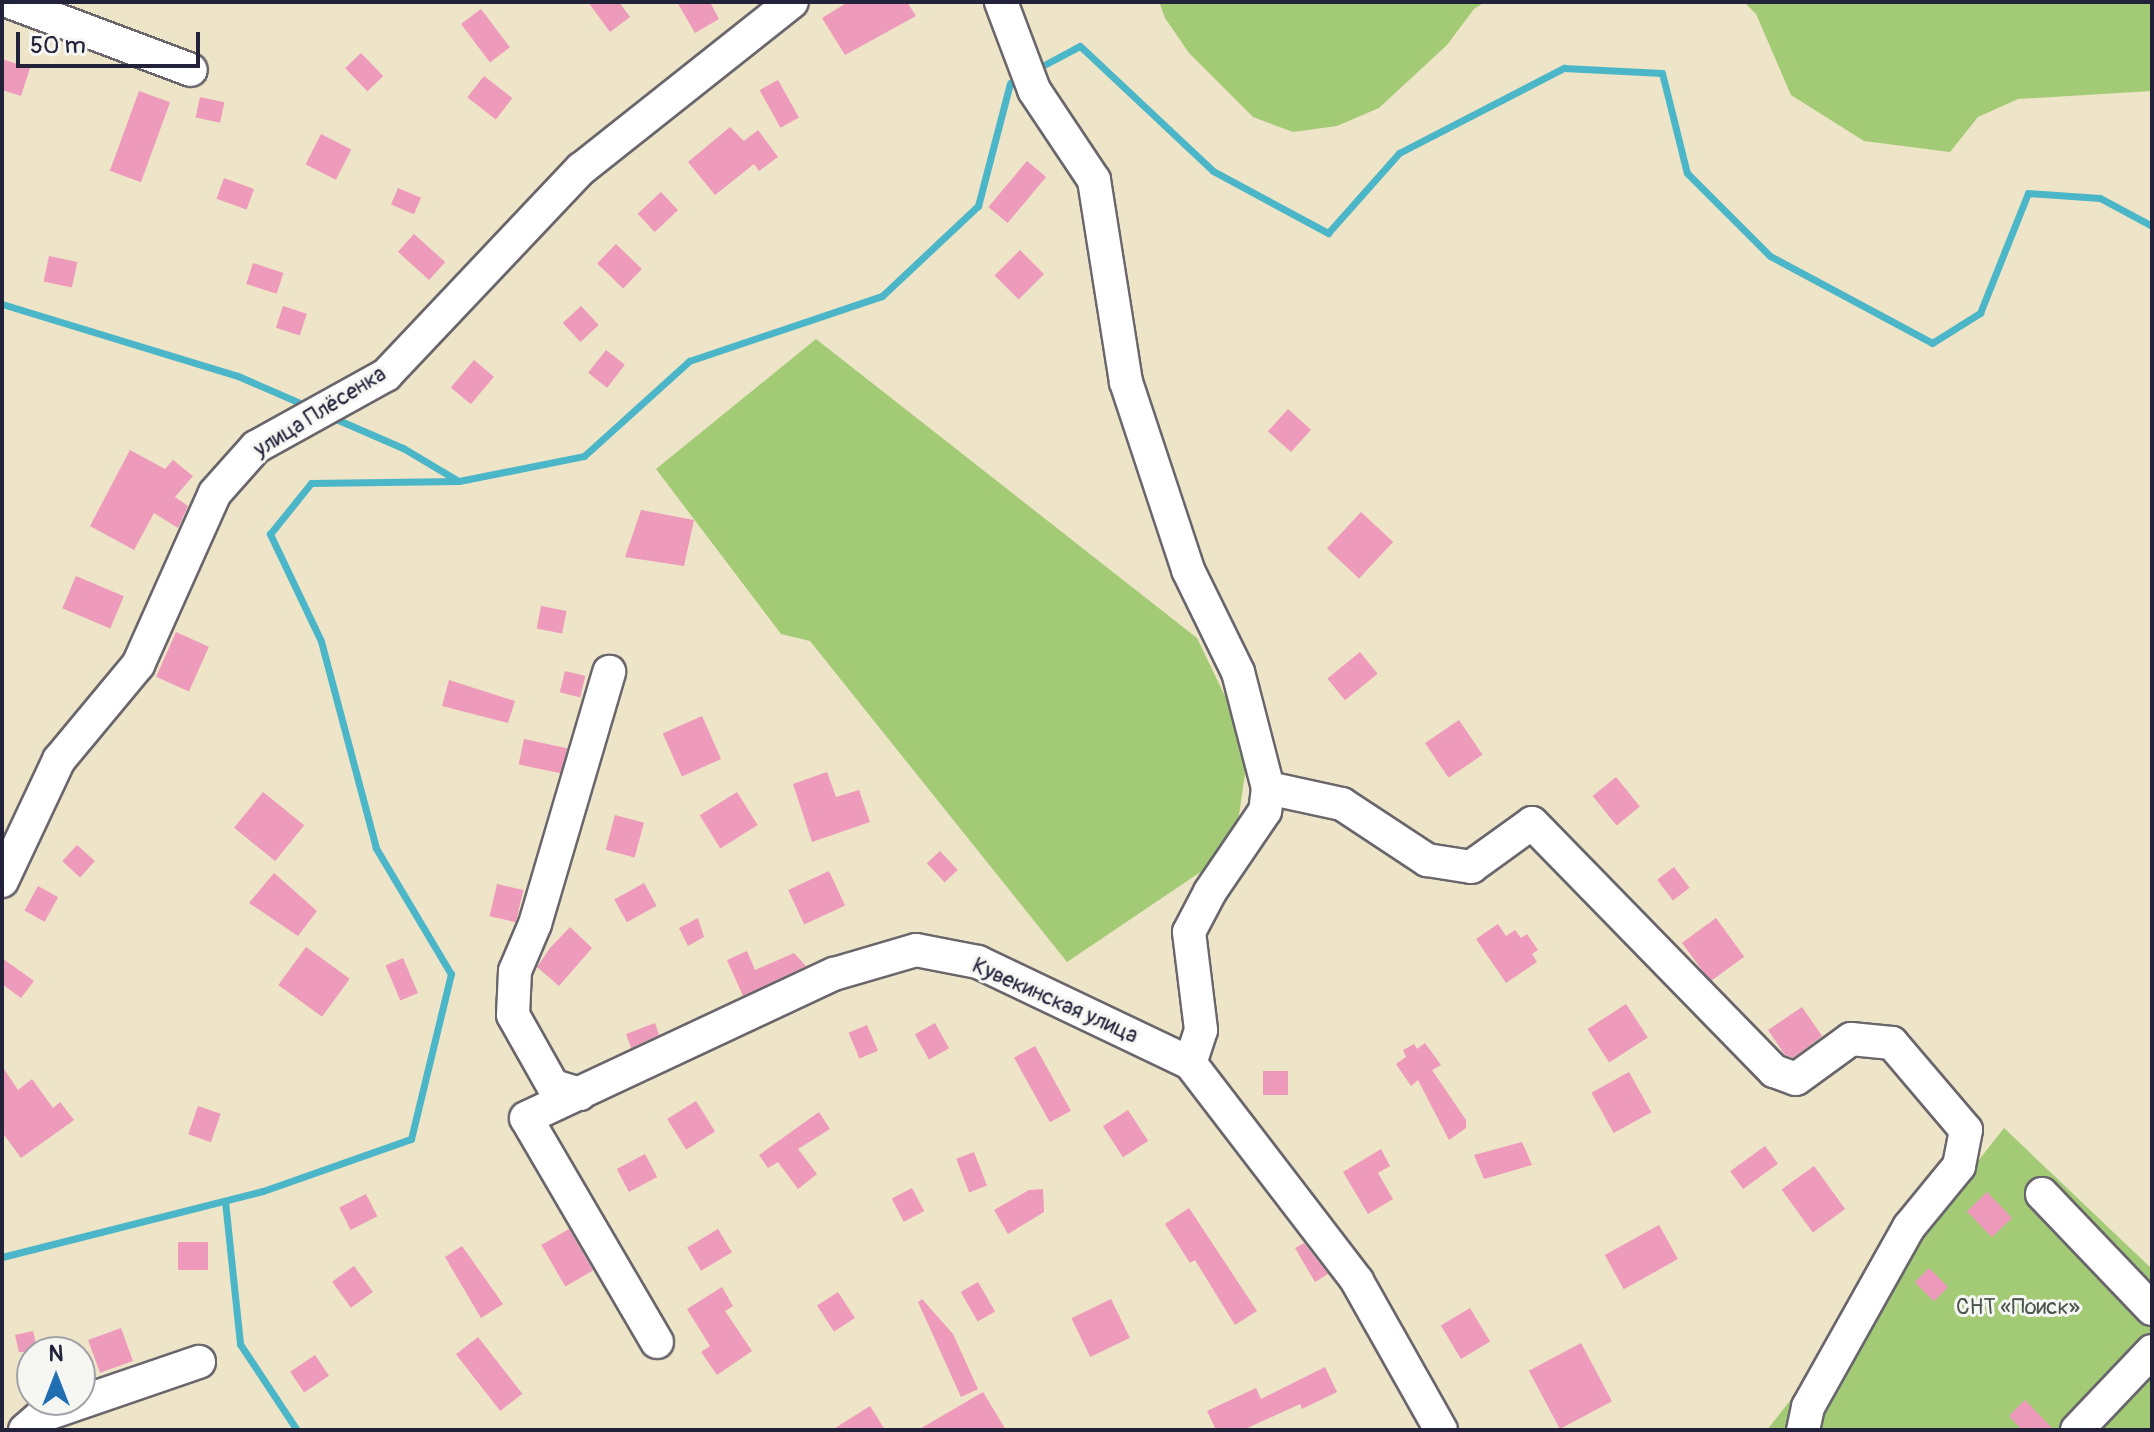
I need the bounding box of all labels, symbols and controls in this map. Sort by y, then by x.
scale bar [20,16,204,66]
text: 50 m [30,31,86,60]
street label: улица Плёсенка [249,361,391,463]
street label: Кувекинская улица [968,953,1142,1049]
park label: СНТ «Поиск» [1956,1295,2080,1321]
north arrow [16,1336,96,1416]
text: N [49,1340,63,1368]

